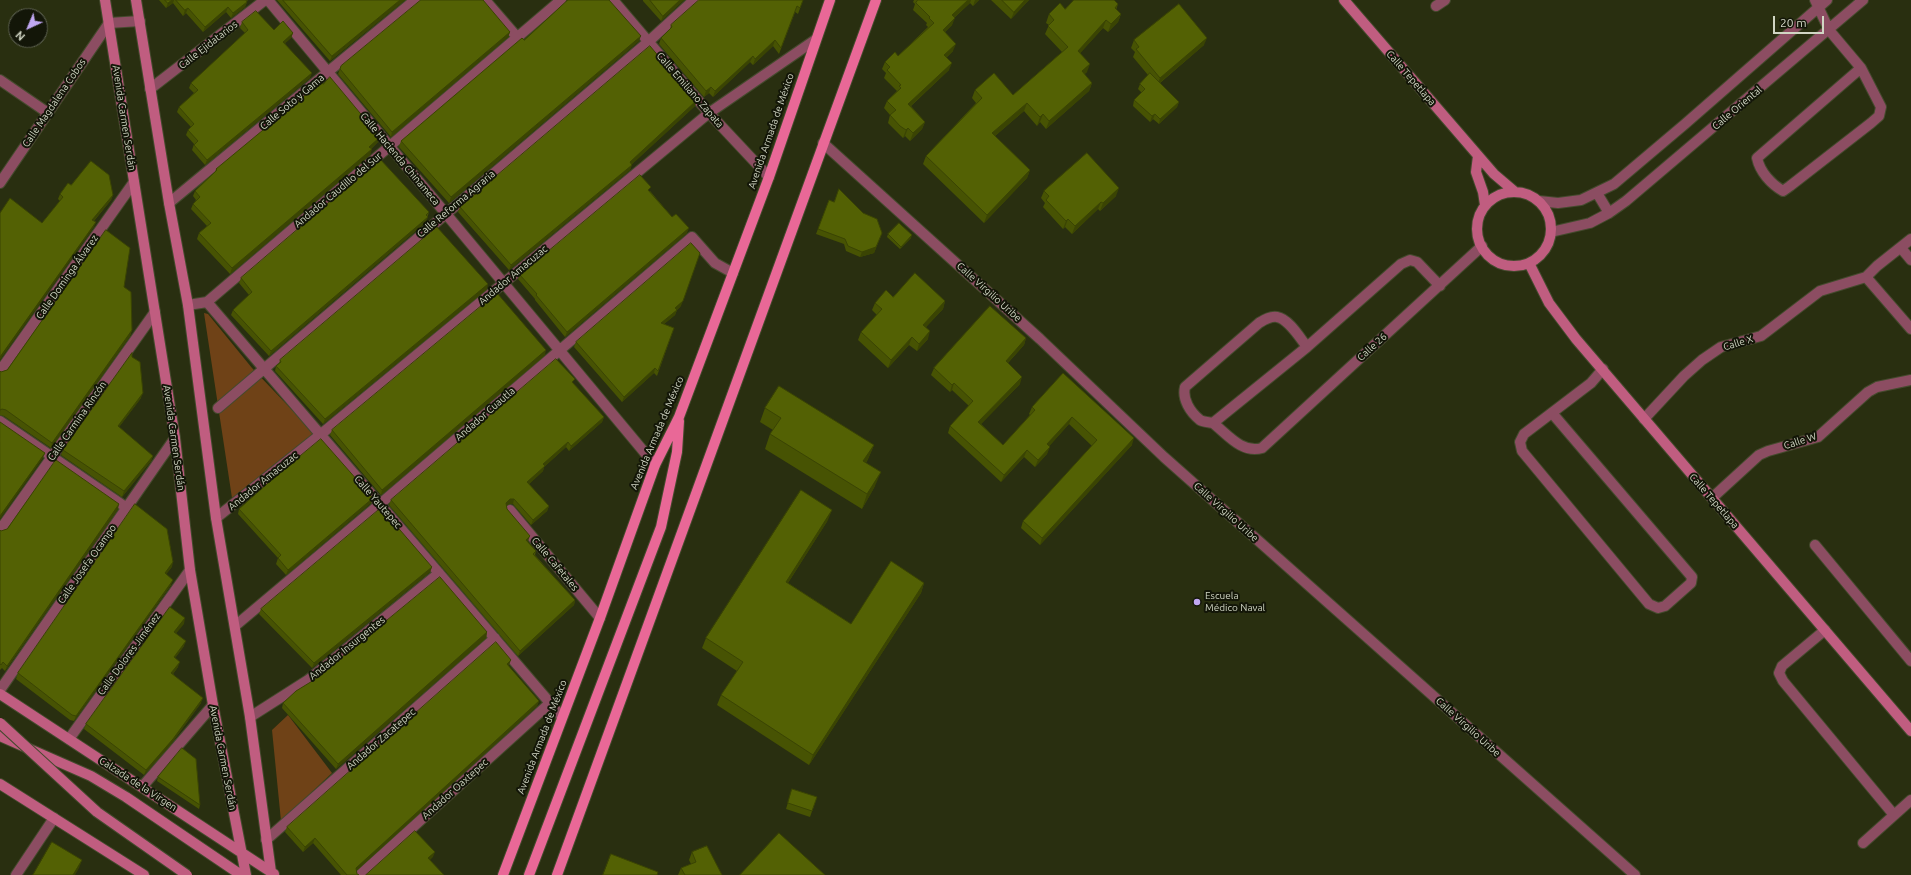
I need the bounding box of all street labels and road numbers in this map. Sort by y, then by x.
street label: Calle Ejidatarios [176,18,240,72]
street label: Calle Tepetlapa [1384,48,1438,108]
street label: Calle Emiliano Zapata [654,50,726,130]
street label: Calle Magdalena Cobos [20,56,88,150]
street label: Avenida Carmen Serdán [110,64,138,172]
street label: Calle Soto y Gama [257,72,327,132]
street label: Avenida Armada de México [746,72,796,190]
street label: Calle Oriental [1710,84,1764,132]
street label: Calle Hacienda Chinameca [358,110,442,208]
street label: Andador Caudillo del Sur [292,150,384,230]
street label: Calle Reforma Agraria [415,168,497,240]
street label: Calle Dominga Álvarez [33,233,101,321]
street label: Andador Amacuzac [476,243,550,307]
street label: Calle Virgilio Uribe [954,260,1024,324]
street label: Calle 26 [1355,331,1389,363]
street label: Calle X [1722,333,1754,353]
street label: Avenida Armada de México [628,375,686,491]
street label: Calle Carmina Rincón [45,379,109,463]
street label: Avenida Carmen Serdán [161,384,187,492]
street label: Andador Cuautla [453,385,517,443]
street label: Calle W [1782,430,1818,452]
street label: Andador Amacuzac [226,449,300,513]
street label: Calle Tepetlapa [1687,471,1741,531]
street label: Calle Yautepec [352,473,404,531]
street label: Calle Virgilio Uribe [1191,480,1261,544]
street label: Calle Josefa Ocampo [55,522,119,606]
street label: Calle Cafetales [529,535,581,593]
street label: Calle Dolores Jiménez [95,610,163,698]
street label: Andador Insurgentes [307,614,387,682]
street label: Avenida Armada de México [515,678,569,796]
street label: Calle Virgilio Uribe [1433,695,1503,759]
street label: Avenida Carmen Serdán [207,705,239,811]
street label: Andador Zacatepec [344,706,418,772]
street label: Calzada de la Virgen [97,754,179,814]
street label: Andador Oaxtepec [420,756,490,822]

